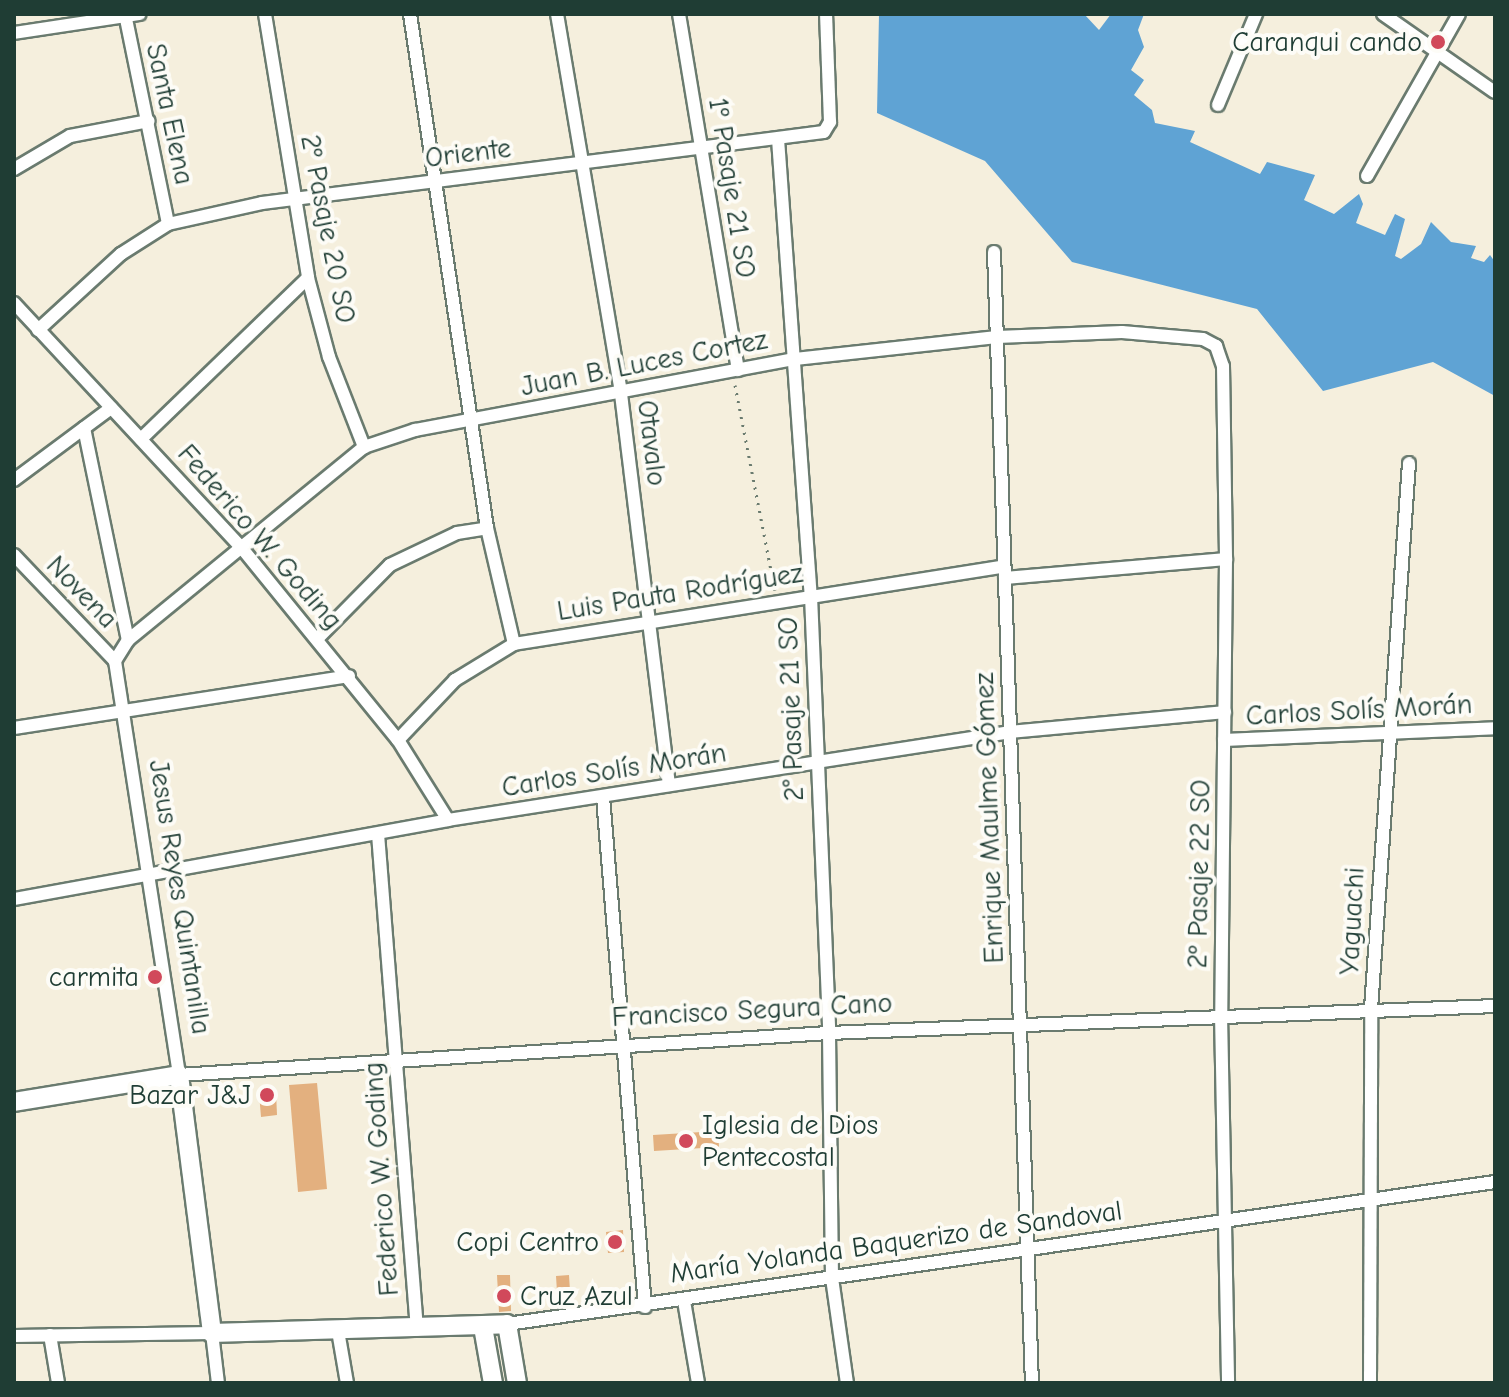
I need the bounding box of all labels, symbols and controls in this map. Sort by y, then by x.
place label: Caranqui cando [1232,25,1422,59]
marker: Caranqui cando [1429,33,1447,51]
street label: Santa Elena [139,40,201,188]
street label: 1º Pasaje 21 SO [701,96,763,280]
street label: Oriente [423,131,513,175]
street label: 2º Pasaje 20 SO [293,132,363,326]
street label: Juan B. Luces Cortez [518,323,770,403]
street label: Otavalo [630,398,674,488]
street label: Federico W. Goding [170,437,350,637]
street label: Novena [39,549,125,635]
street label: Luis Pauta Rodríguez [555,556,805,628]
street label: 2° Pasaje 21 SO [771,616,811,802]
street label: Enrique Maulme Gómez [967,672,1011,964]
street label: Carlos Solís Morán [1245,687,1473,733]
street label: Carlos Solís Morán [499,736,729,804]
street label: Jesus Reyes Quintanilla [142,757,218,1037]
street label: 2º Pasaje 22 SO [1181,779,1217,969]
street label: Yaguachi [1332,866,1372,976]
place label: carmita [49,960,139,994]
marker: carmita [146,968,164,986]
street label: Francisco Segura Cano [611,986,893,1034]
street label: Federico W. Goding [356,1061,406,1297]
place label: Bazar J&J [129,1078,251,1112]
marker: Bazar J&J [258,1086,276,1104]
place label: Iglesia de Dios Pentecostal [702,1108,878,1174]
marker: Iglesia de Dios Pentecostal [677,1132,695,1150]
street label: María Yolanda Baquerizo de Sandoval [668,1194,1124,1290]
place label: Copi Centro [456,1225,599,1259]
marker: Copi Centro [606,1233,624,1251]
place label: Cruz Azul [520,1279,633,1313]
marker: Cruz Azul [495,1287,513,1305]

